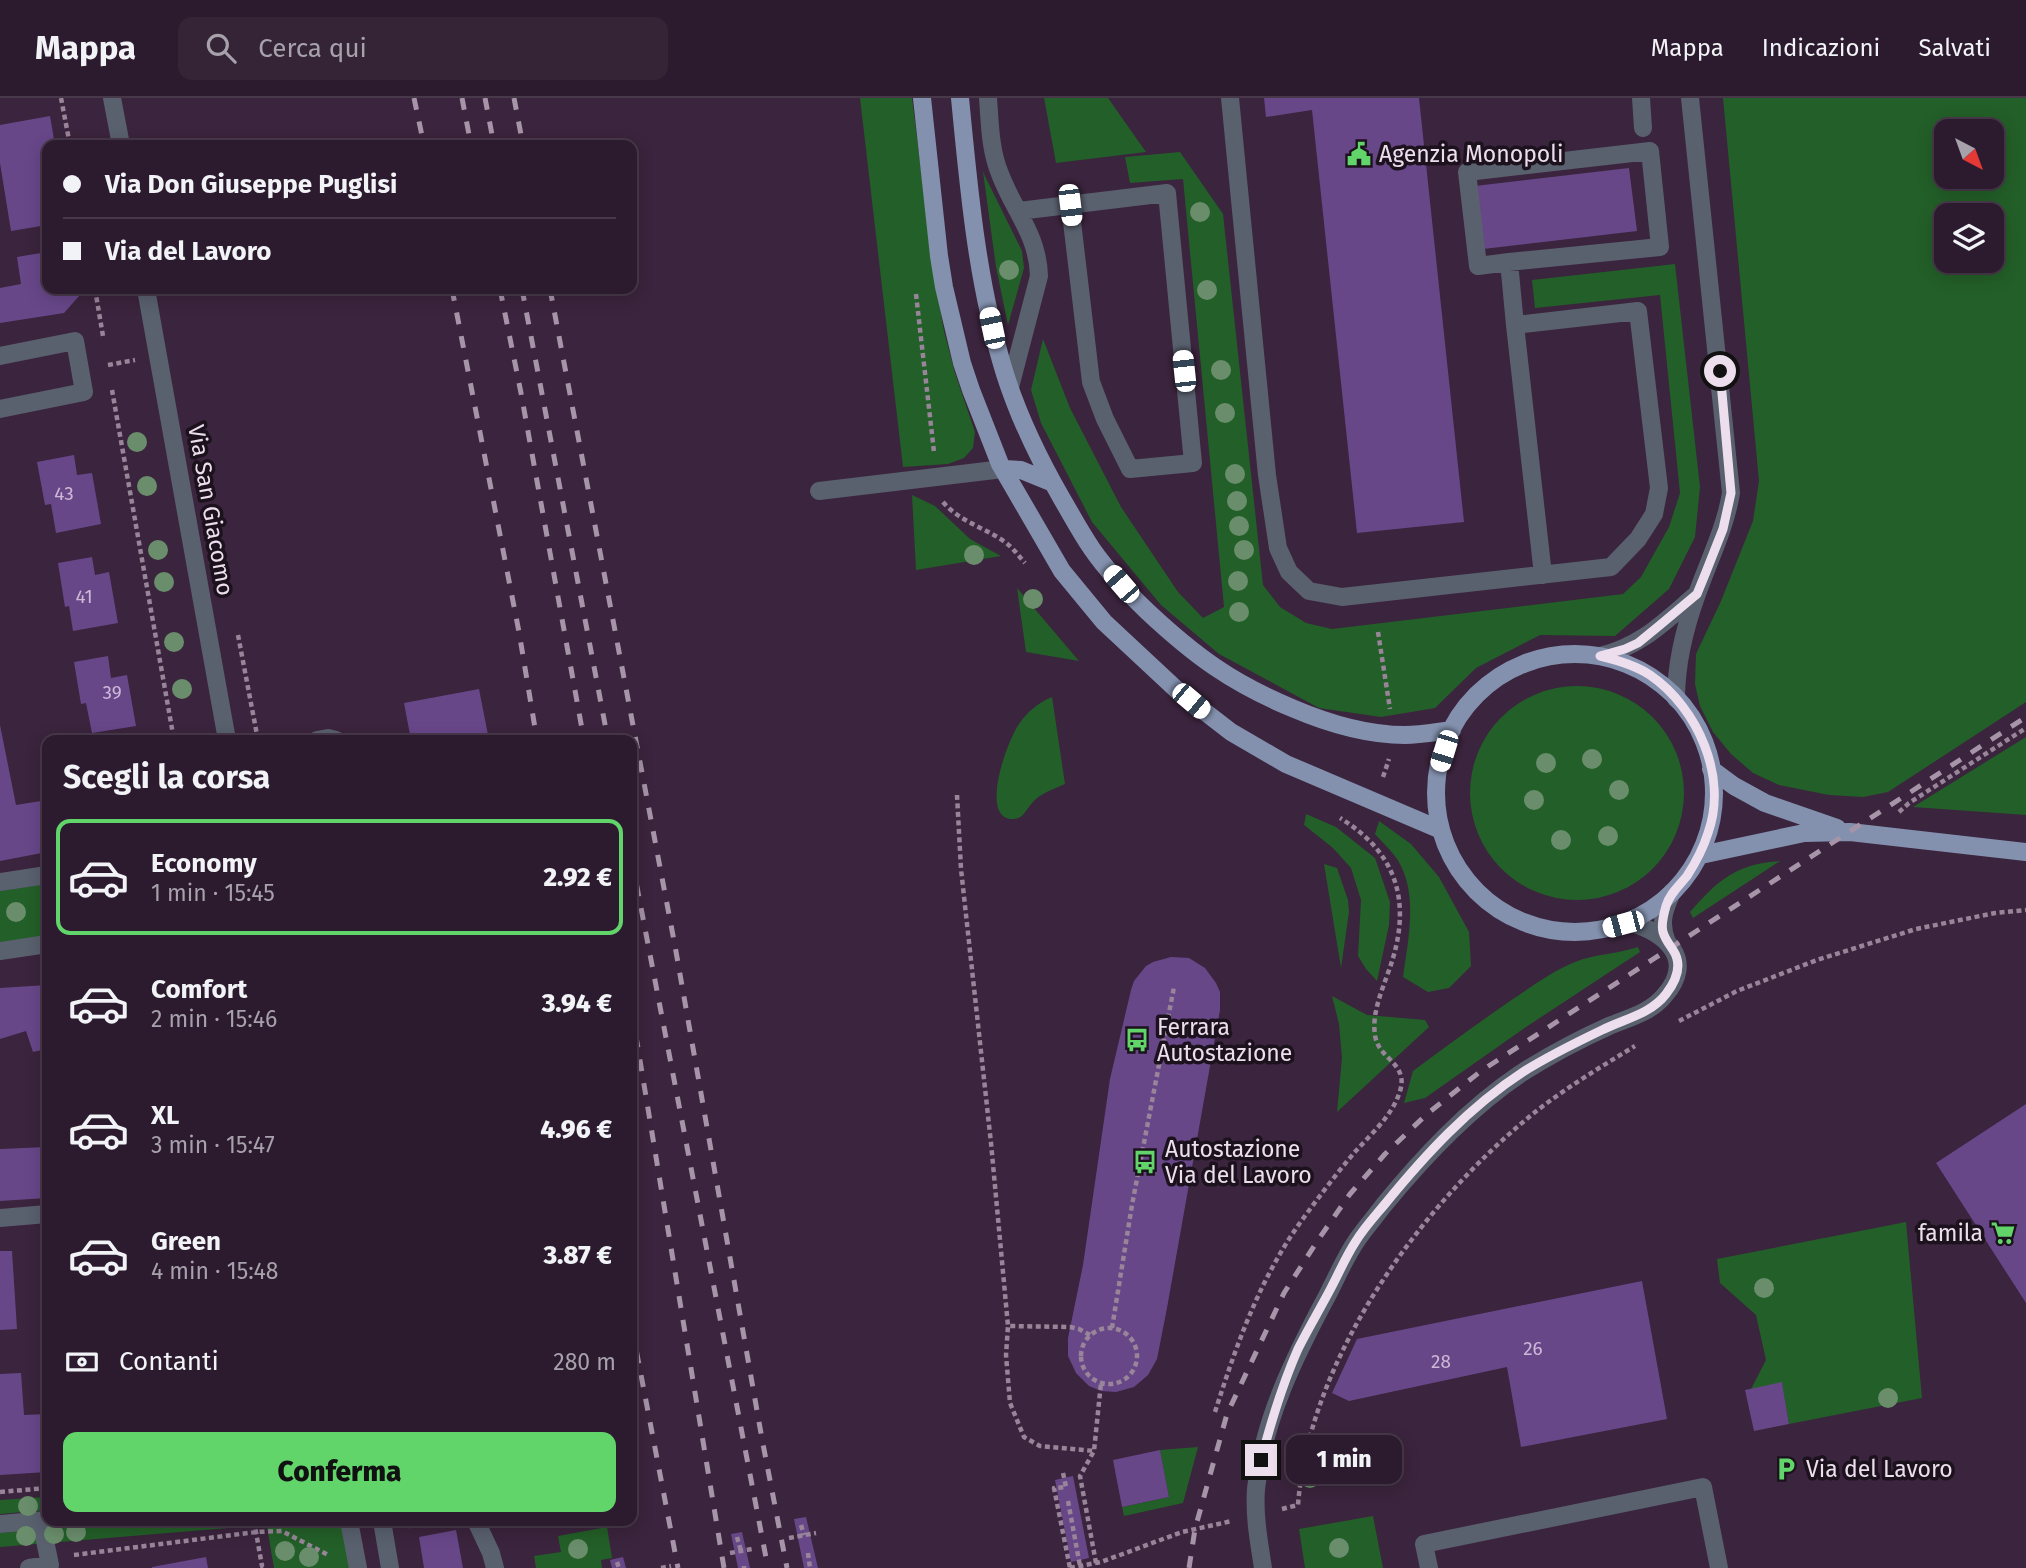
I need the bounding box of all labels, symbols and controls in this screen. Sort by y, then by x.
search box [178,17,668,80]
text: Mappa [35,28,136,68]
icon: search [202,29,240,67]
text: Cerca qui [258,33,367,64]
text: Mappa [1651,34,1724,62]
text: Indicazioni [1762,34,1880,62]
text: Salvati [1918,34,1991,62]
north arrow [1934,119,2004,189]
map controls [1934,119,2004,273]
public building icon: Agenzia Monopoli [1345,140,1373,168]
place label: Agenzia Monopoli [1379,140,1563,168]
text: Via Don Giuseppe Puglisi [105,169,397,200]
car [1058,183,1083,227]
button: layers [1934,203,2004,273]
text: Via del Lavoro [105,236,271,267]
car [978,305,1007,351]
car [1172,349,1197,393]
route start [1704,355,1736,387]
street label: Via San Giacomo [182,422,240,598]
house number: 43 [54,482,74,505]
car [1100,561,1143,607]
house number: 41 [75,585,93,608]
car [1169,679,1214,723]
house number: 39 [102,681,122,704]
car [1428,728,1461,774]
text: Scegli la corsa [63,758,270,796]
icon: car [67,846,130,909]
text: Economy [151,848,257,879]
text: 2.92 € [543,862,612,893]
text: 1 min · 15:45 [151,879,275,907]
car [1600,908,1647,940]
icon: car [67,972,130,1035]
text: Comfort [151,974,247,1005]
text: 3.94 € [542,988,612,1019]
text: 2 min · 15:46 [151,1005,277,1033]
place label: Ferrara Autostazione [1157,1013,1292,1067]
bus stop icon: Ferrara Autostazione [1123,1026,1151,1054]
icon: car [67,1098,130,1161]
text: XL [151,1100,179,1131]
text: 4.96 € [540,1114,612,1145]
text: 3 min · 15:47 [151,1131,275,1159]
place label: Autostazione Via del Lavoro [1165,1135,1312,1189]
bus stop icon: Autostazione Via del Lavoro [1131,1148,1159,1176]
place label: famila [1918,1219,1983,1247]
supermarket icon: famila [1989,1219,2017,1247]
icon: car [67,1224,130,1287]
text: Green [151,1226,221,1257]
text: 3.87 € [543,1240,612,1271]
text: 4 min · 15:48 [151,1257,279,1285]
house number: 26 [1523,1337,1543,1360]
icon: cash [63,1343,101,1381]
text: Contanti [119,1346,219,1377]
text: 280 m [553,1348,616,1376]
house number: 28 [1431,1350,1451,1373]
button: Conferma [63,1432,616,1512]
callout: 1 min [1286,1436,1401,1484]
route end [1245,1444,1277,1476]
text: 1 min [1316,1445,1372,1473]
parking icon: Via del Lavoro [1772,1455,1800,1483]
place label: Via del Lavoro [1806,1455,1953,1483]

